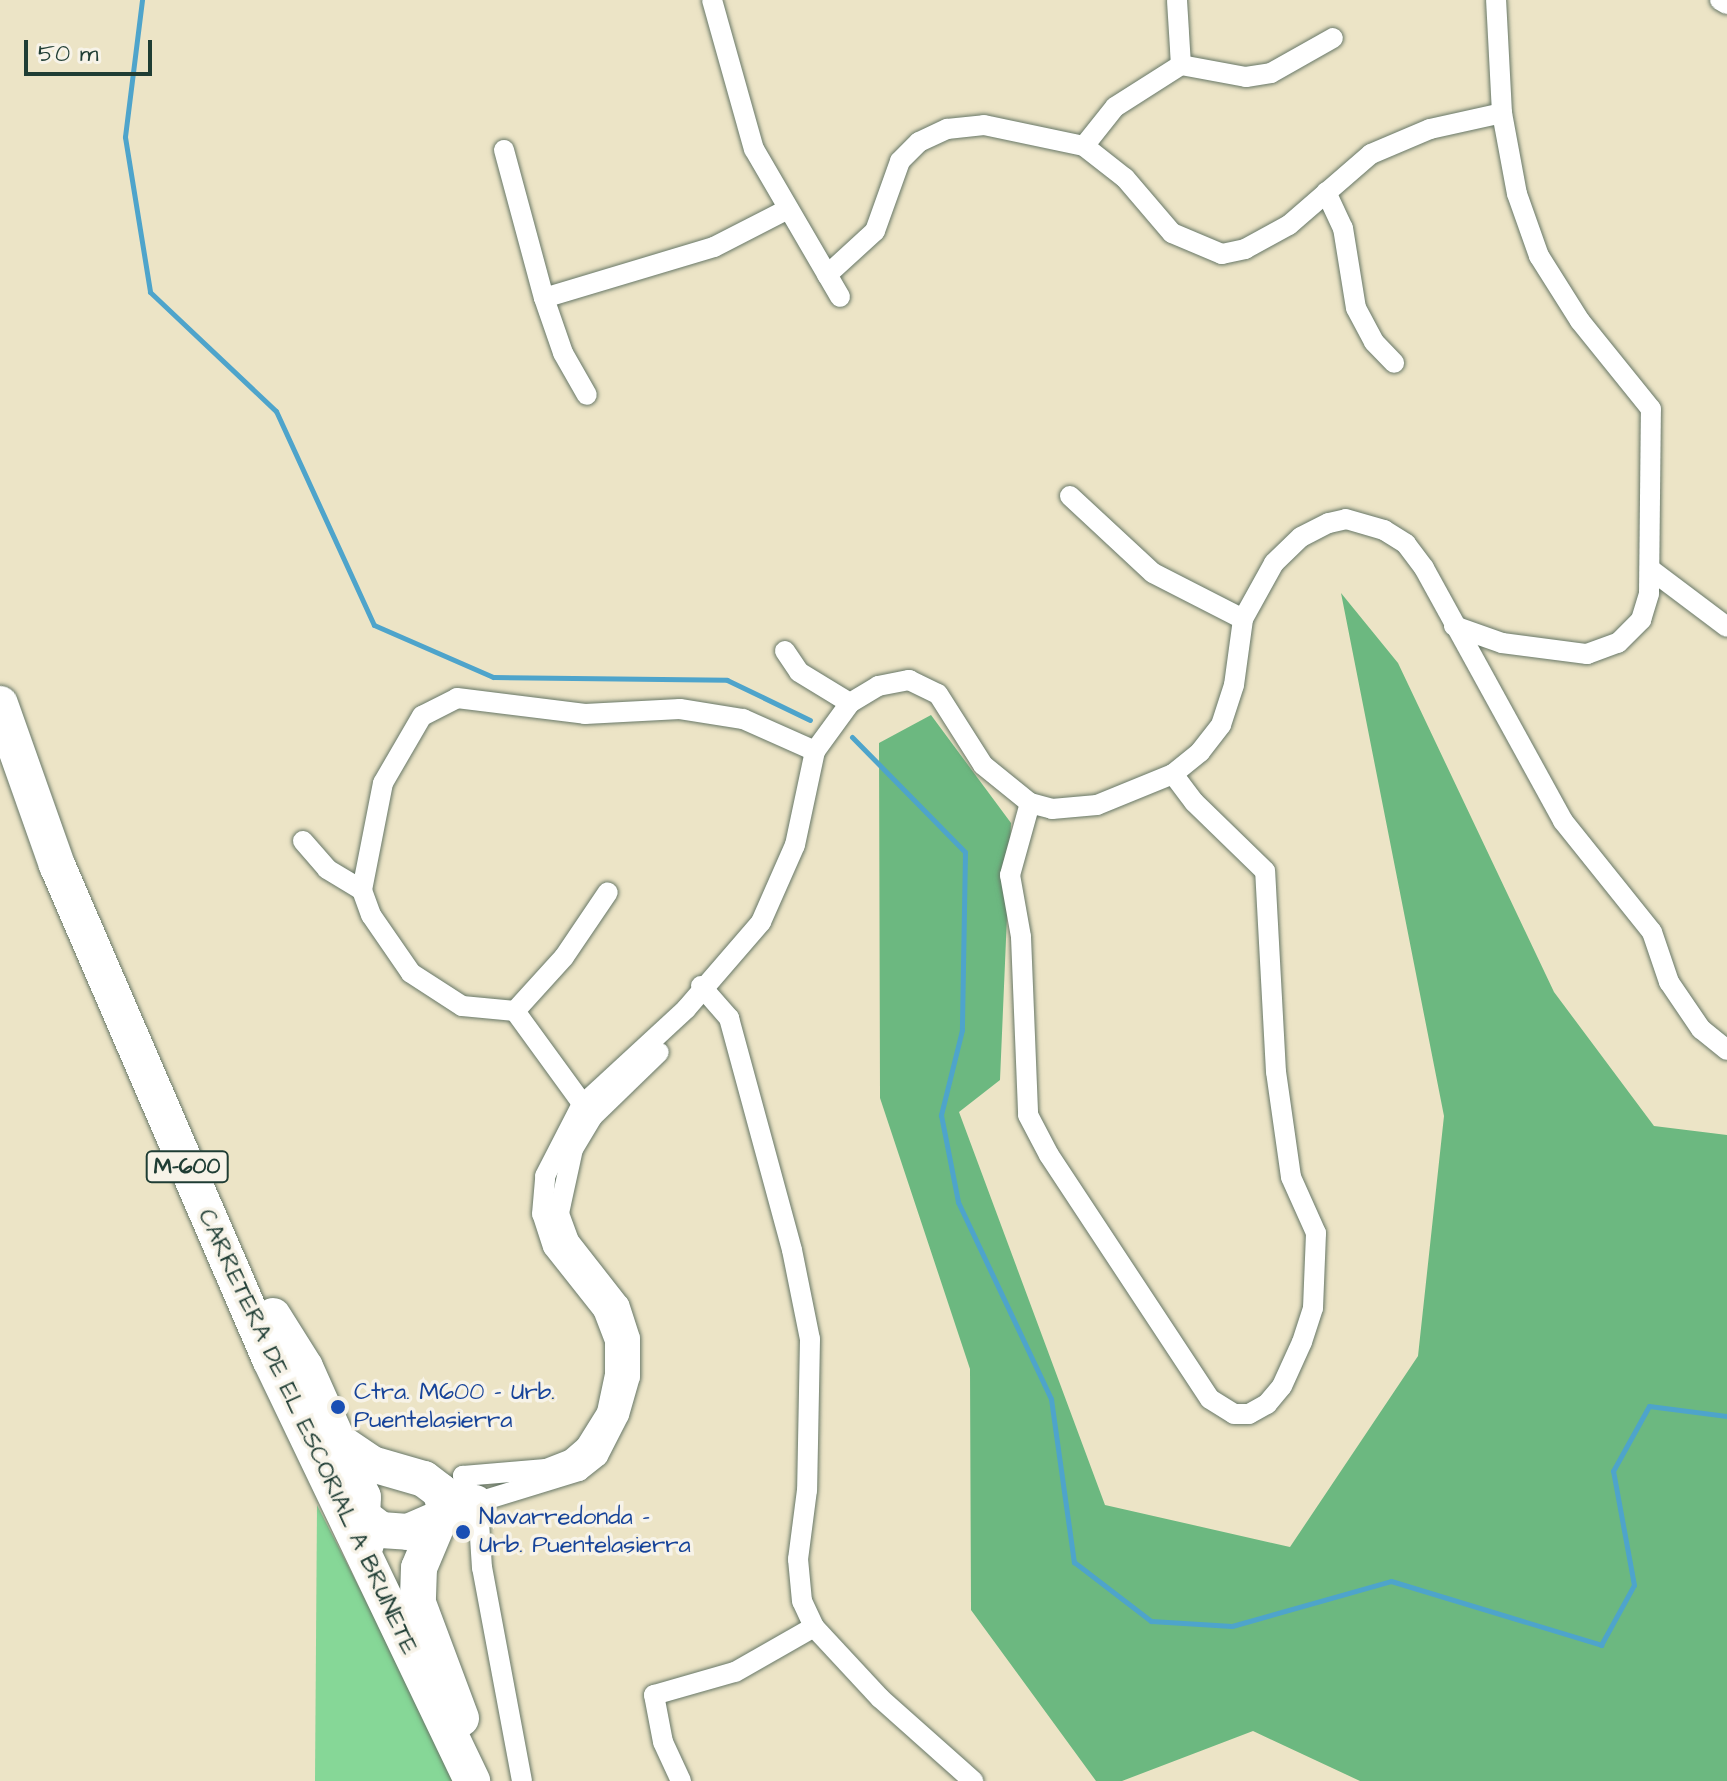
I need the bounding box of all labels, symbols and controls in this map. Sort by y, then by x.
scale bar [28,24,156,74]
text: 50 m [38,37,98,71]
road number: M-600 [145,1149,229,1185]
street label: CARRETERA DE EL ESCORIAL A BRUNETE [191,1205,423,1659]
place label: Ctra. M600 - Urb. Puentelasierra [354,1379,555,1435]
marker: Ctra. M600 - Urb. Puentelasierra [329,1398,347,1416]
place label: Navarredonda - Urb. Puentelasierra [479,1504,691,1560]
marker: Navarredonda - Urb. Puentelasierra [454,1523,472,1541]

